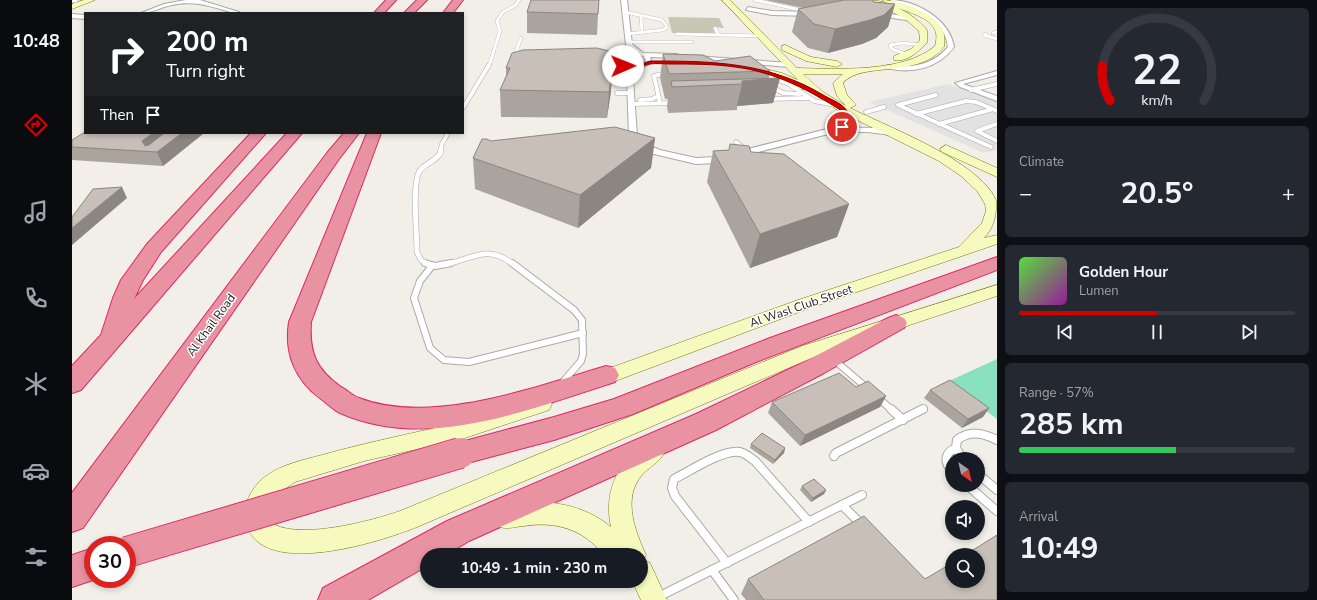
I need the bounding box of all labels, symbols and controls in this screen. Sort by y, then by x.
text: 200 m [166,23,249,61]
icon: right [100,28,152,80]
text: 10:48 [12,29,60,53]
text: 22 [1132,42,1182,99]
position arrow [602,45,644,87]
text: Turn right [166,59,245,83]
text: km/h [1141,91,1173,110]
icon: arrive [142,104,164,126]
text: Then [100,105,134,125]
pin [825,110,859,144]
icon: directions [22,111,50,139]
icon: arrive [831,116,853,138]
text: Climate [1019,153,1064,171]
text: 20.5° [1121,173,1193,214]
text: − [1019,179,1032,209]
text: + [1282,179,1295,209]
icon: music [22,198,50,226]
text: Golden Hour [1079,262,1168,282]
street label: Al Wasl Club Street [747,281,855,331]
text: Lumen [1079,282,1119,300]
icon: phone [22,284,50,312]
street label: Al Khail Road [183,291,239,359]
icon: previous [1054,321,1076,343]
icon: pause [1146,321,1168,343]
icon: next [1238,321,1260,343]
icon: climate [22,370,50,398]
text: Range · 57% [1019,384,1094,402]
text: 285 km [1019,404,1124,445]
north arrow [945,452,985,492]
map controls [945,452,985,588]
icon: car [22,457,50,485]
button: sound [945,500,985,540]
text: Arrival [1019,508,1058,526]
text: 10:49 [1019,528,1098,569]
speed limit sign: 30 [84,536,136,588]
icon: filters [22,543,50,571]
button: search [945,548,985,588]
text: 10:49 · 1 min · 230 m [461,558,607,578]

